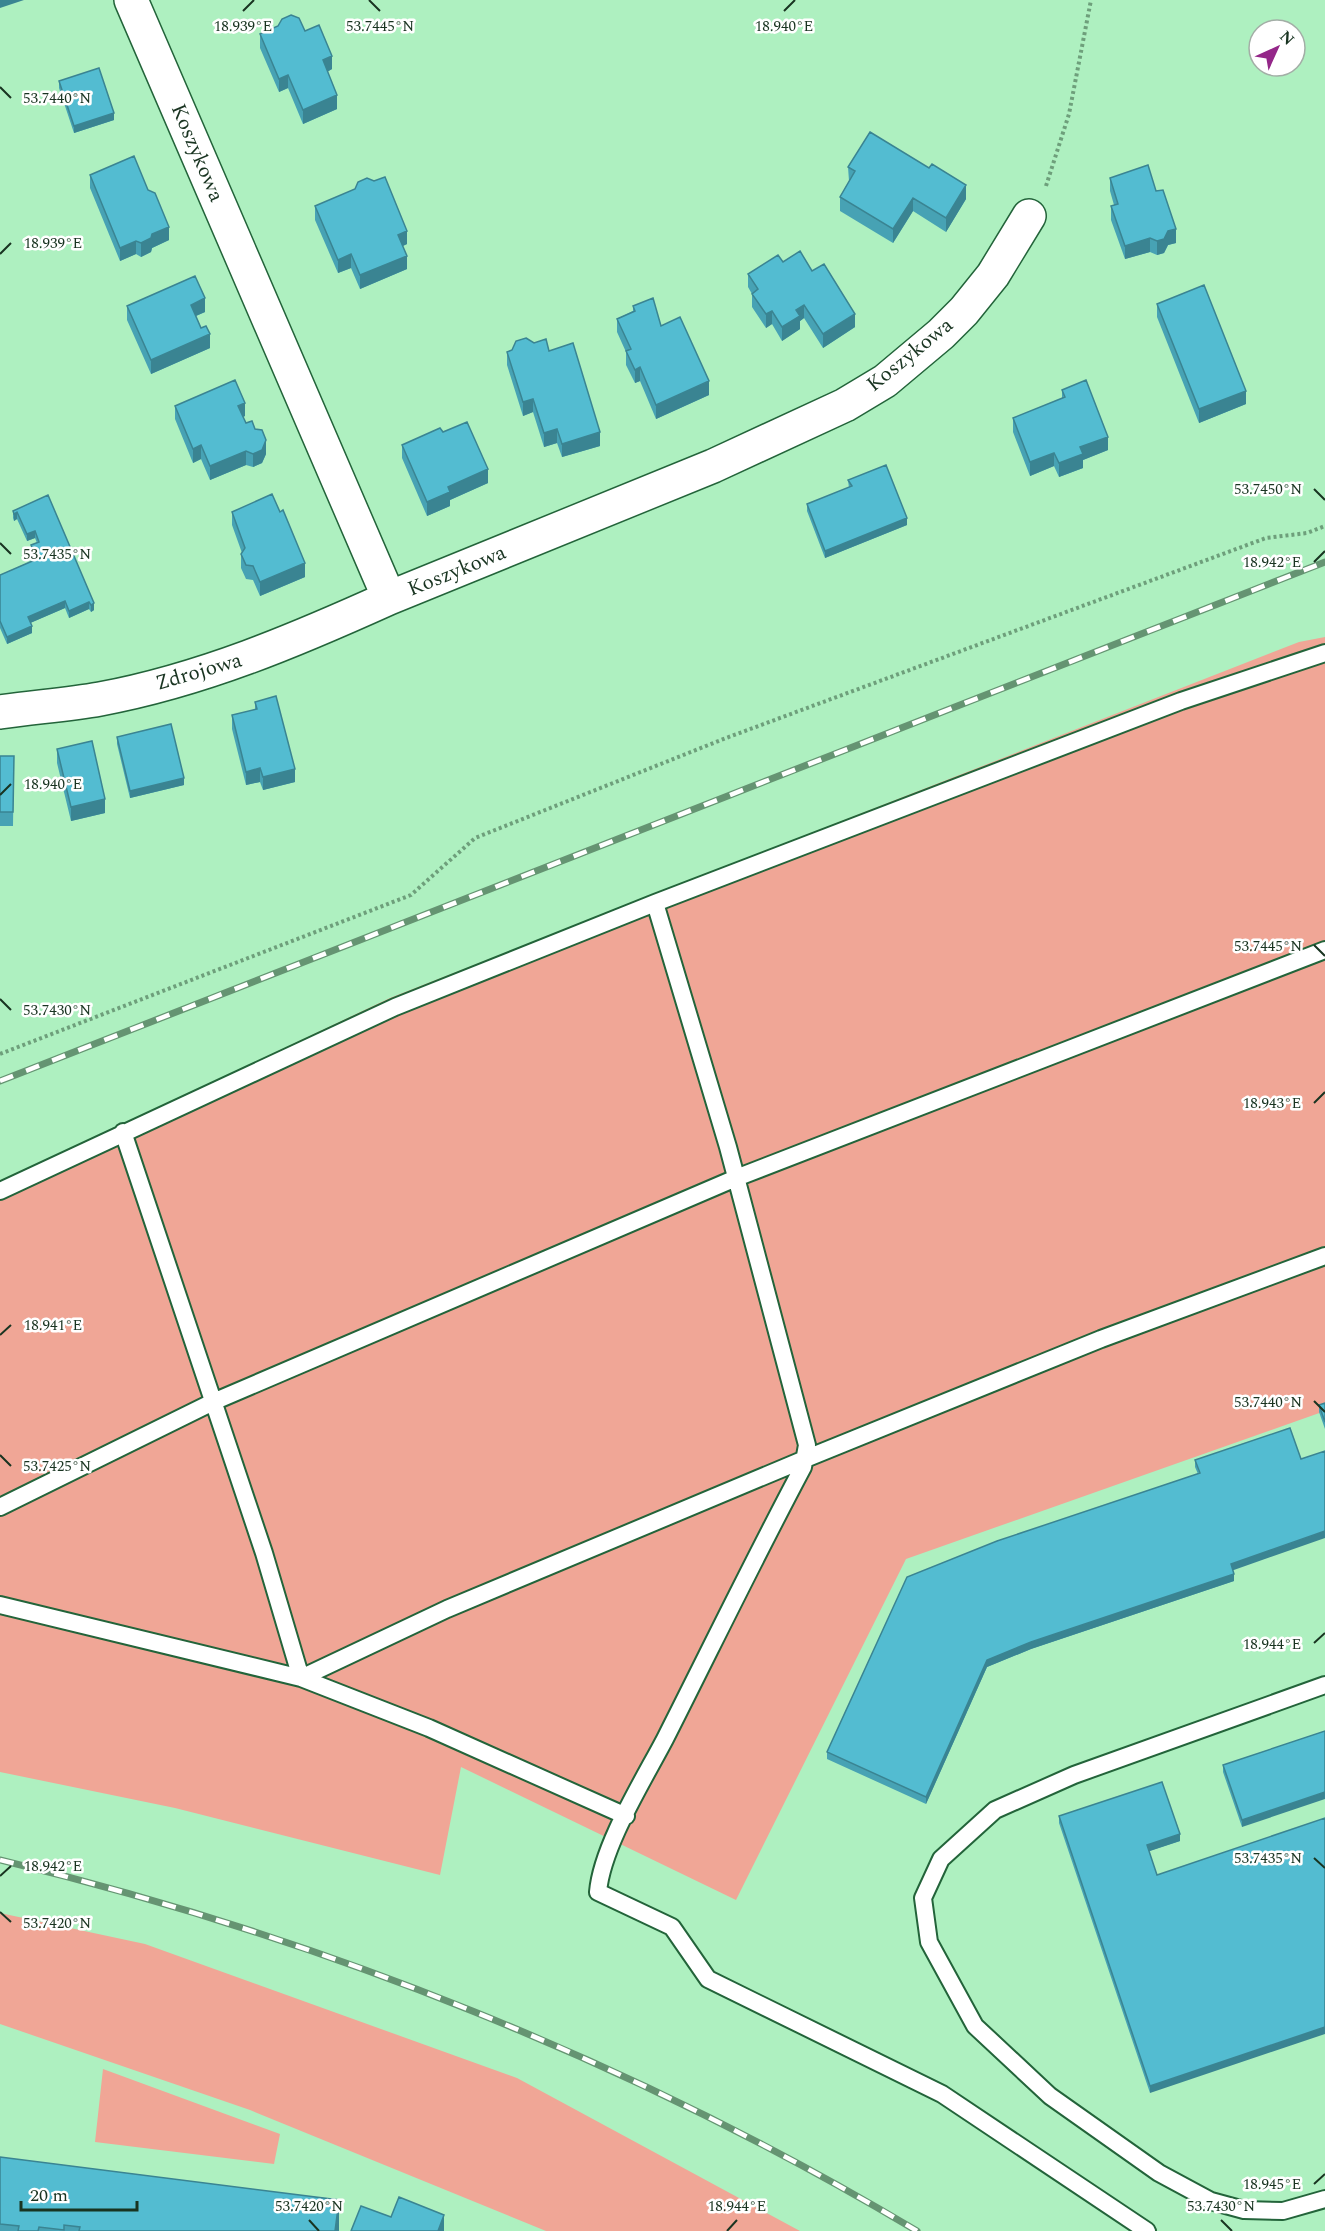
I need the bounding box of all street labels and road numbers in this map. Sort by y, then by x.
street label: Koszykowa [162,99,232,208]
street label: Koszykowa [860,309,961,400]
street label: Koszykowa [403,536,512,605]
street label: Zdrojowa [152,644,247,700]

